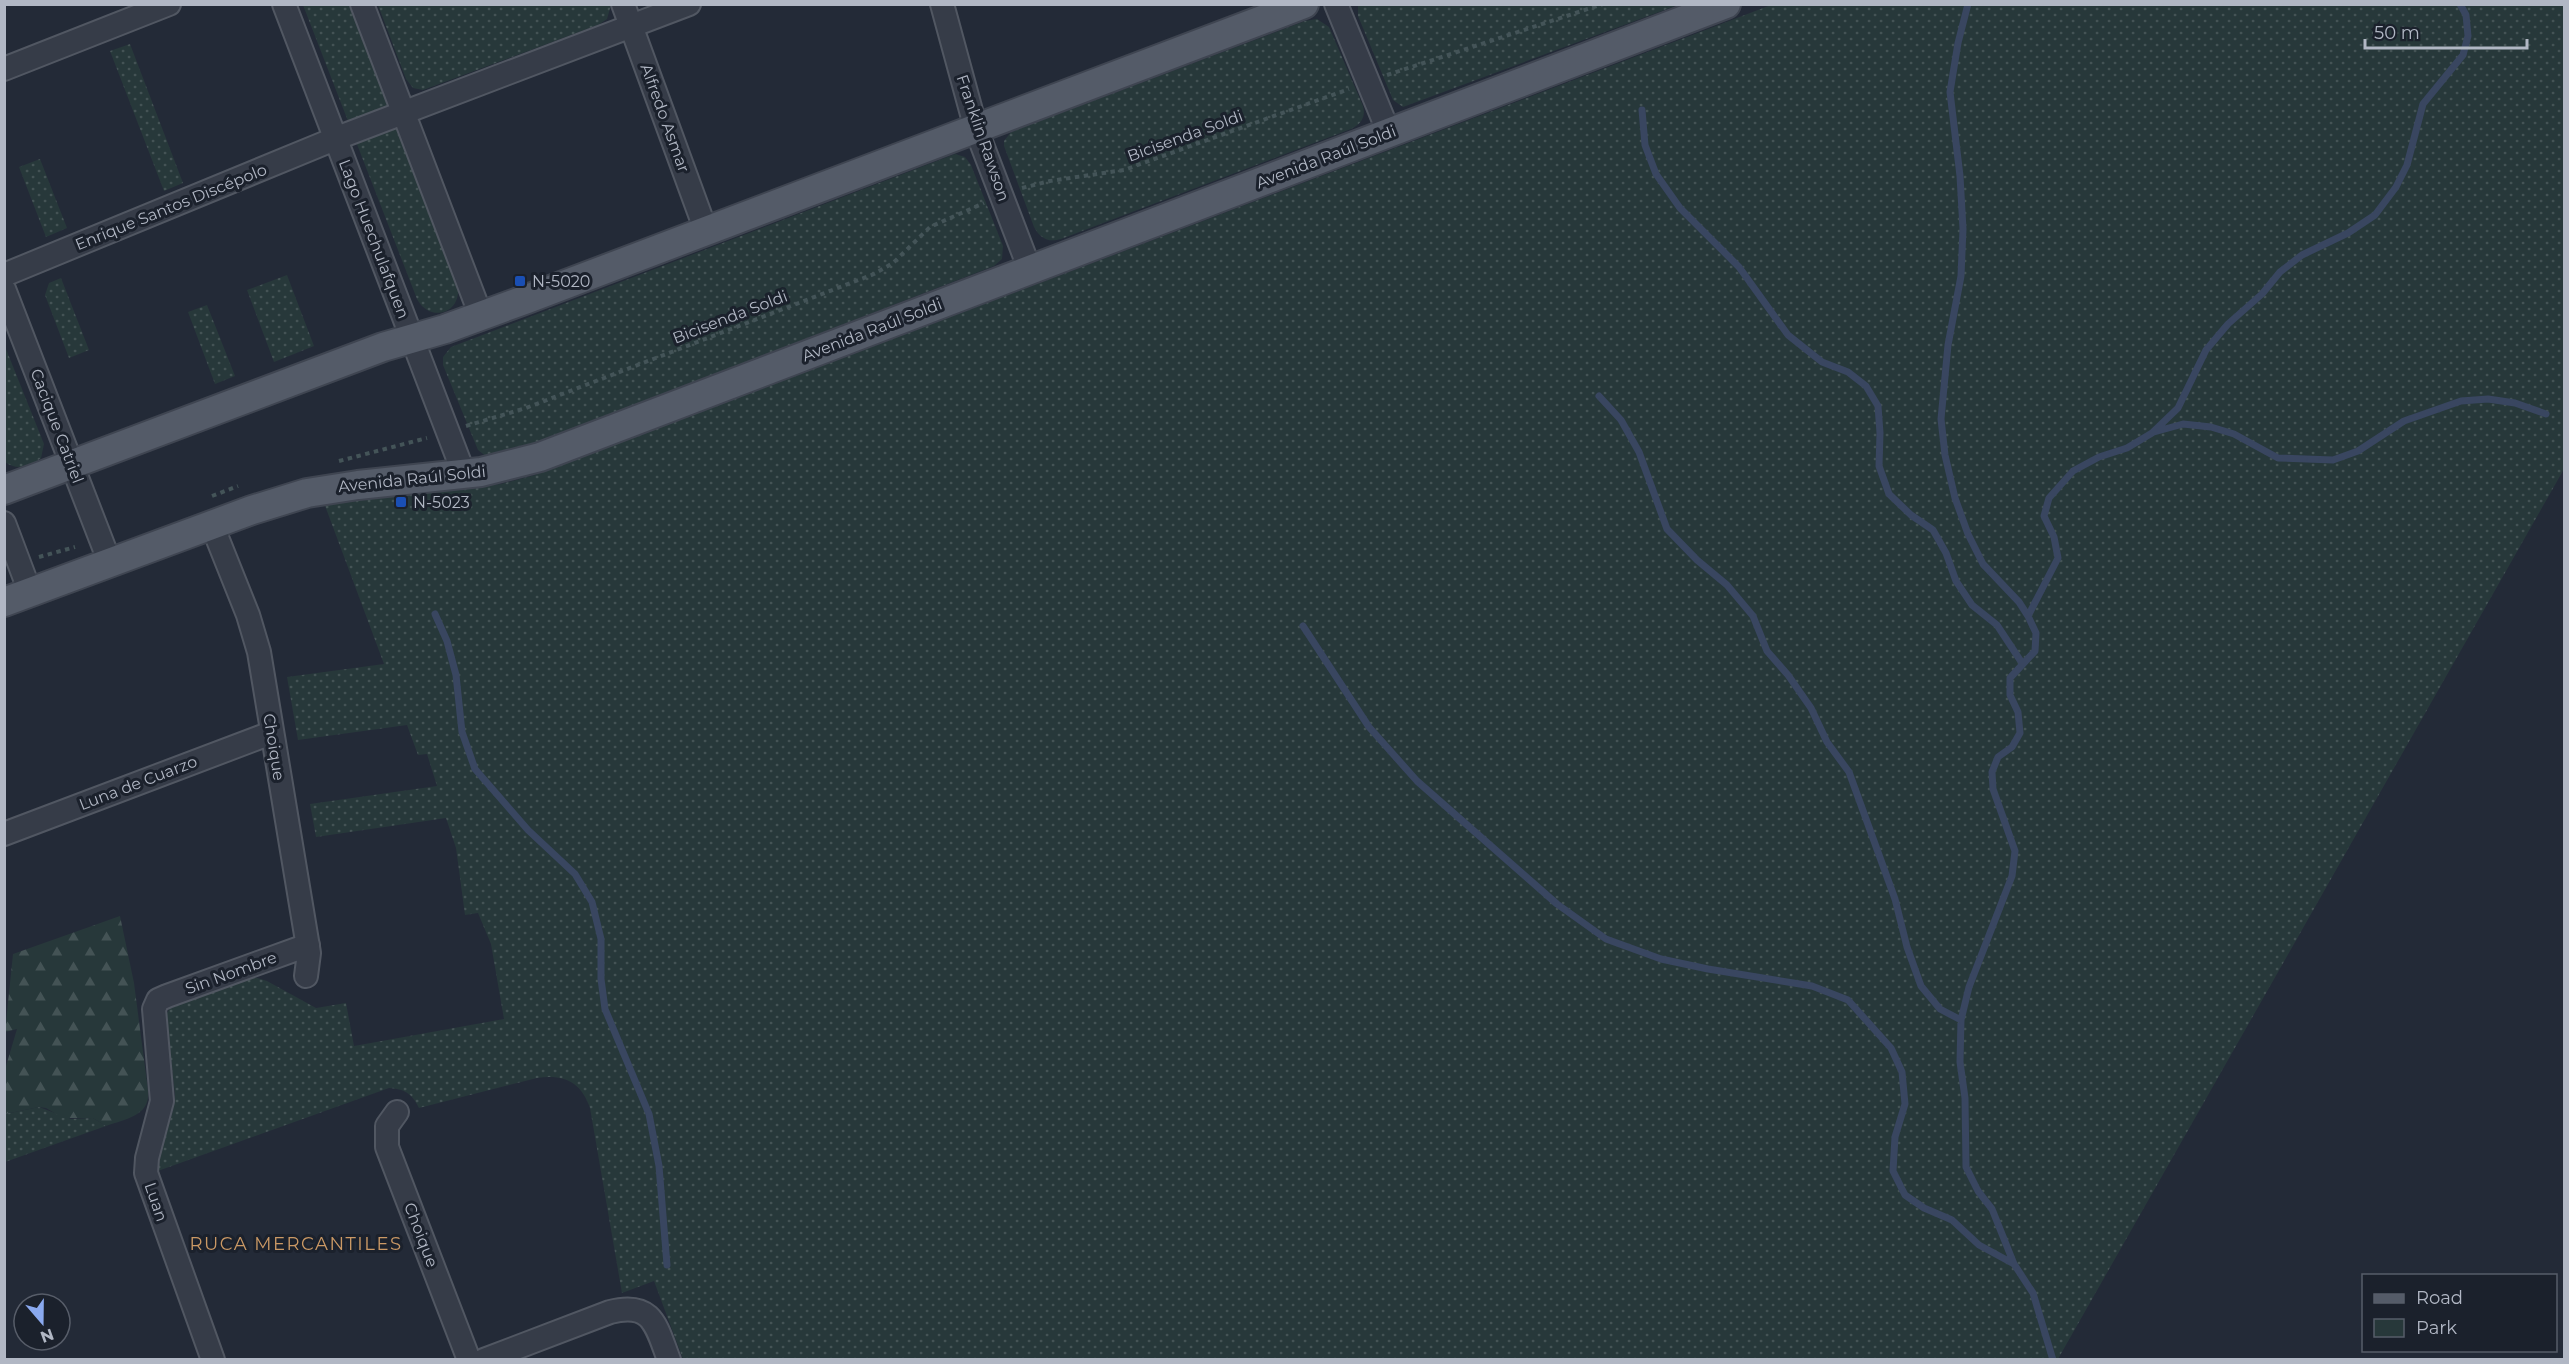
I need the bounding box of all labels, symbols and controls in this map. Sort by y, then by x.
scale bar [2365,12,2527,50]
text: 50 m [2374,22,2420,44]
street label: Alfredo Asmar [637,61,693,175]
street label: Franklin Rawson [952,72,1014,204]
street label: Bicisenda Soldi [1125,106,1245,166]
street label: Avenida Raúl Soldi [1253,122,1399,192]
street label: Lago Huechulafquen [335,157,413,321]
street label: Enrique Santos Discépolo [72,160,270,254]
place label: N-5020 [532,272,590,291]
marker: N-5020 [513,274,527,288]
street label: Bicisenda Soldi [670,286,790,348]
street label: Avenida Raúl Soldi [799,295,945,365]
street label: Cacique Catriel [26,366,88,486]
street label: Avenida Raúl Soldi [337,462,487,496]
place label: N-5023 [413,493,470,512]
marker: N-5023 [394,495,408,509]
street label: Choique [259,712,289,782]
street label: Luna de Cuarzo [76,752,200,814]
street label: Sin Nombre [183,948,279,998]
street label: Luan [140,1180,172,1224]
street label: Choique [400,1200,442,1270]
district label: RUCA MERCANTILES [189,1233,403,1255]
legend [2362,1274,2557,1352]
text: Road [2416,1287,2463,1309]
north arrow [12,1292,72,1352]
text: Park [2416,1317,2457,1339]
text: N [38,1324,56,1347]

